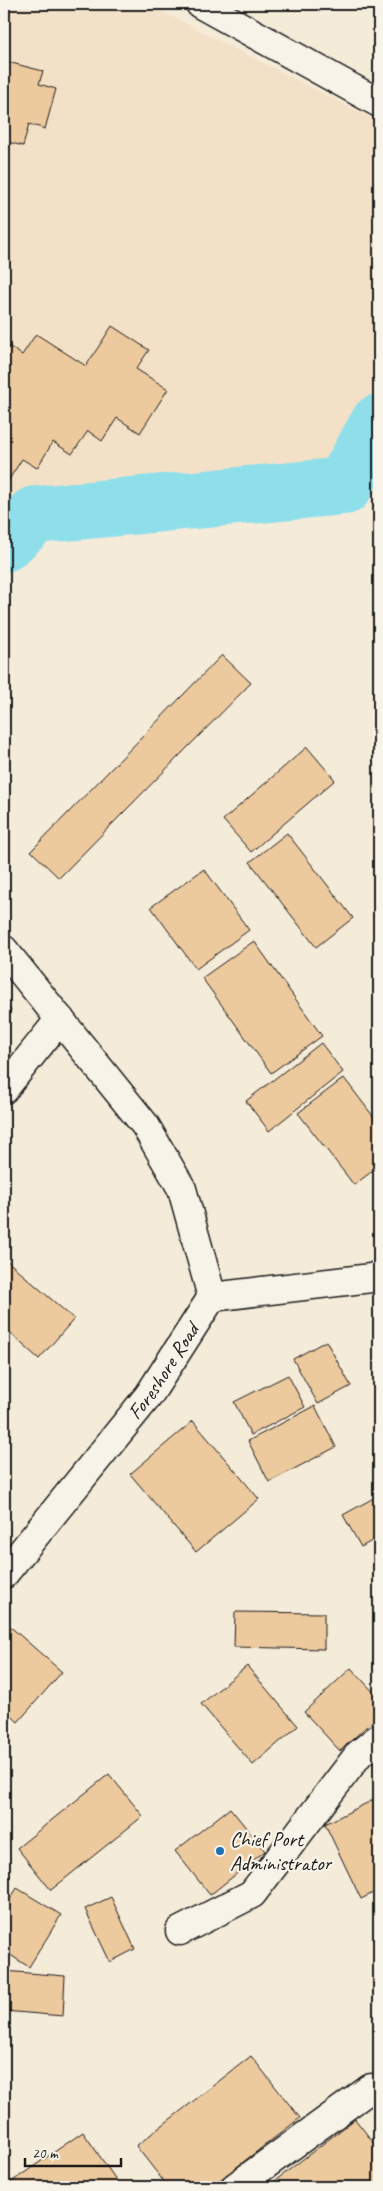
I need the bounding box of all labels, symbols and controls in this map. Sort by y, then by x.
street label: Foreshore Road [122,1315,207,1424]
place label: Chief Port Administrator [230,1826,333,1876]
marker: Chief Port Administrator [214,1845,226,1857]
scale bar [25,2136,121,2168]
text: 20 m [32,2144,59,2163]

